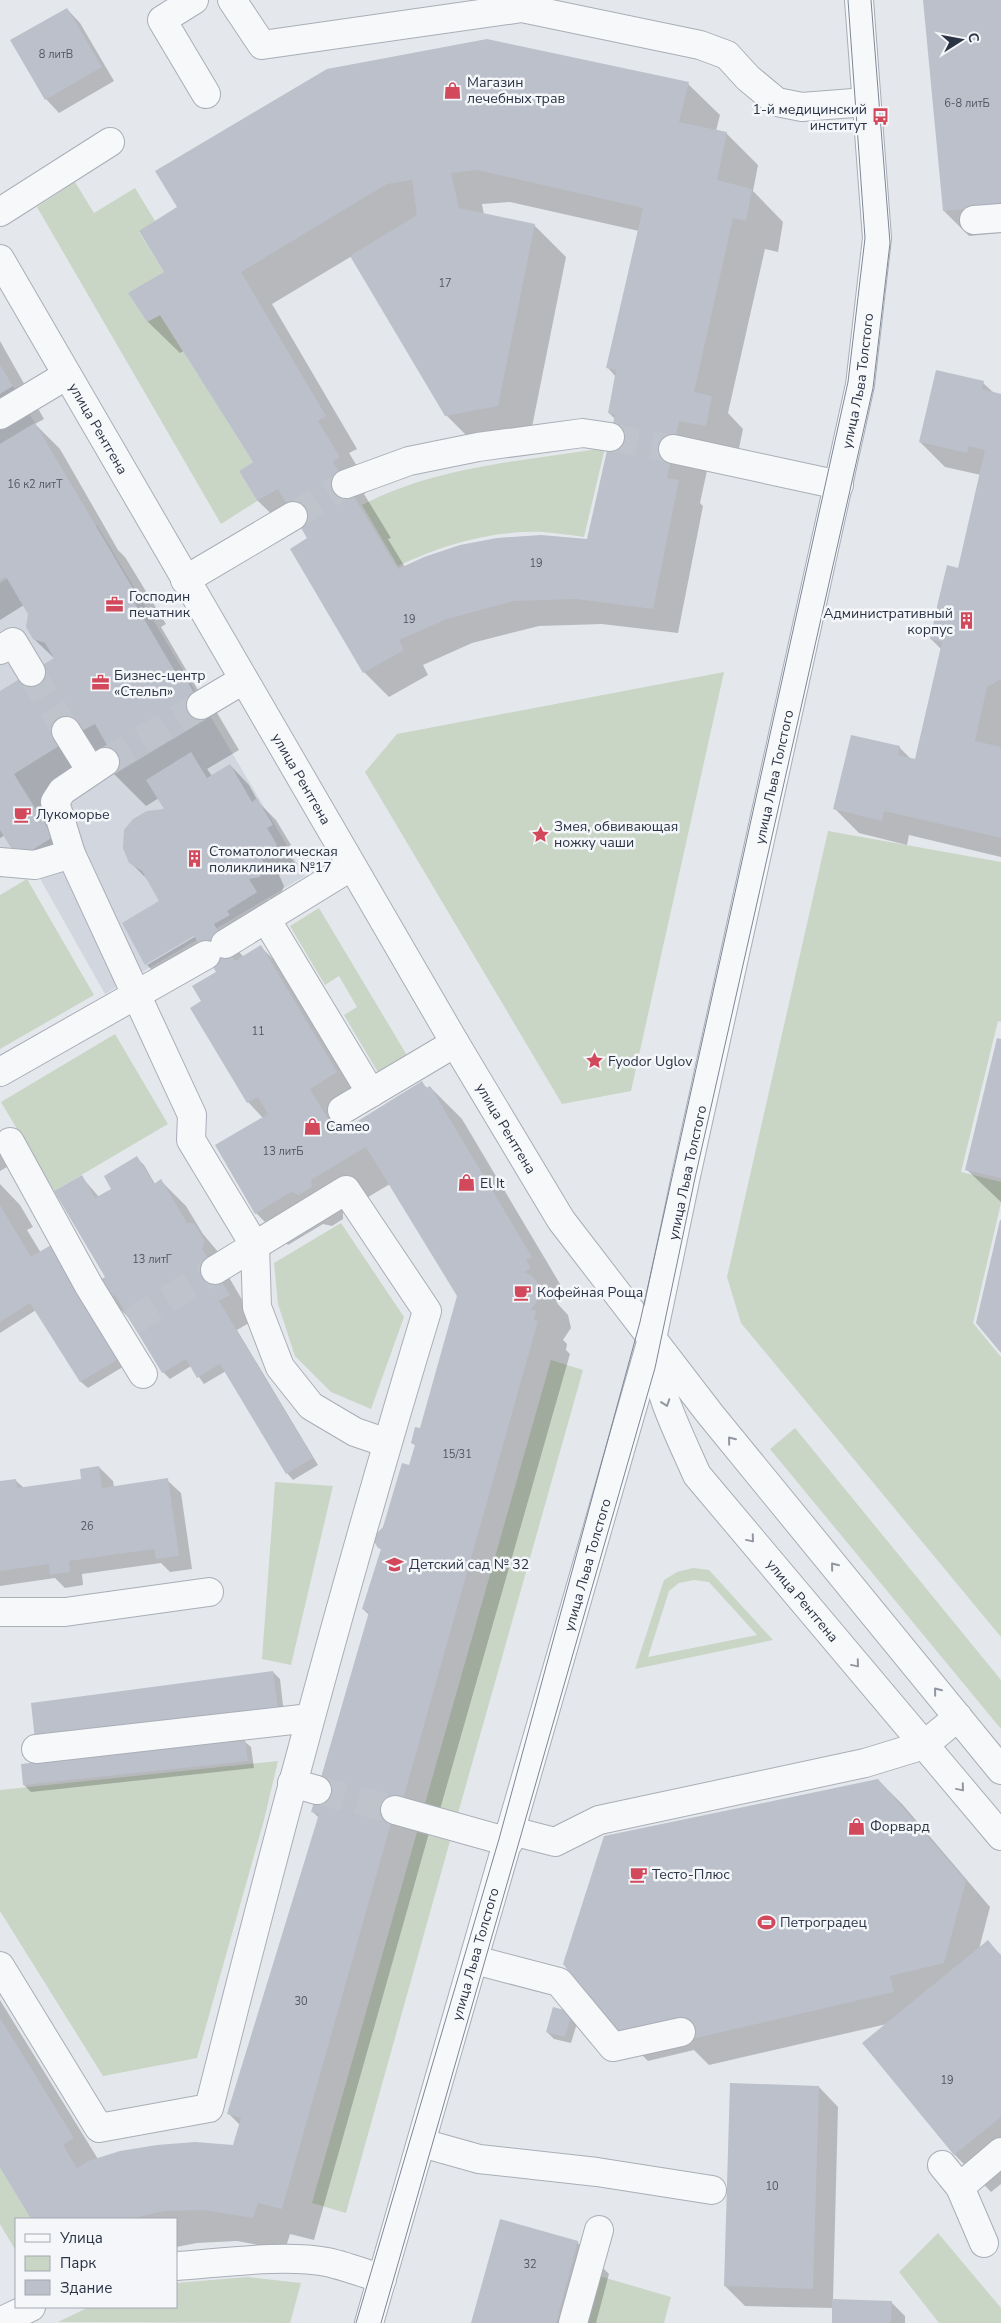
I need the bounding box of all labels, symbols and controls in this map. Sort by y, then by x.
north arrow [936,15,986,65]
text: С [963,31,984,45]
house number: 8 литВ [39,47,73,62]
place label: Магазин лечебных трав [467,73,565,108]
shop icon: Магазин лечебных трав [443,80,463,100]
house number: 6-8 литБ [944,96,990,111]
place label: 1-й медицинский институт [753,100,868,135]
bus stop icon: 1-й медицинский институт [871,107,891,127]
house number: 17 [438,276,452,291]
street label: улица Льва Толстого [837,312,878,451]
street label: улица Рентгена [64,380,132,478]
house number: 16 к2 литТ [7,477,63,492]
house number: 19 [529,556,543,571]
place label: Господин печатник [129,587,191,622]
office icon: Господин печатник [105,594,125,614]
place label: Административный корпус [823,604,953,639]
building icon: Административный корпус [957,611,977,631]
house number: 19 [402,612,416,627]
place label: Бизнес-центр «Стельп» [114,666,205,701]
office icon: Бизнес-центр «Стельп» [90,673,110,693]
street label: улица Льва Толстого [750,708,798,846]
street label: улица Рентгена [267,730,335,828]
cafe icon: Лукоморье [12,804,32,824]
place label: Лукоморье [36,805,110,824]
place label: Змея, обвивающая ножку чаши [554,817,678,852]
place icon: Змея, обвивающая ножку чаши [530,824,550,844]
place label: Стоматологическая поликлиника №17 [209,842,338,877]
building icon: Стоматологическая поликлиника №17 [185,849,205,869]
house number: 11 [251,1024,265,1039]
place icon: Fyodor Uglov [584,1051,604,1071]
place label: Fyodor Uglov [608,1052,693,1071]
street label: улица Рентгена [471,1080,540,1178]
street label: улица Льва Толстого [664,1103,711,1242]
shop icon: Cameo [302,1116,322,1136]
place label: Cameo [326,1117,370,1136]
house number: 13 литБ [263,1144,303,1159]
shop icon: El It [456,1173,476,1193]
place label: El It [480,1174,504,1193]
house number: 13 литГ [132,1252,172,1267]
cafe icon: Кофейная Роща [513,1282,533,1302]
place label: Кофейная Роща [537,1283,643,1302]
one-way arrow [661,1398,671,1407]
one-way arrow [728,1436,737,1445]
house number: 15/31 [442,1447,472,1462]
street label: улица Льва Толстого [559,1496,616,1634]
house number: 26 [80,1519,94,1534]
one-way arrow [746,1534,755,1543]
school or university icon: Детский сад № 32 [385,1554,405,1574]
place label: Детский сад № 32 [409,1555,529,1574]
street label: улица Рентгена [762,1555,843,1646]
one-way arrow [830,1562,839,1571]
one-way arrow [850,1658,859,1667]
one-way arrow [933,1688,942,1697]
one-way arrow [955,1782,963,1791]
shop icon: Форвард [846,1816,866,1836]
place label: Форвард [870,1817,930,1836]
cafe icon: Тесто-Плюс [628,1864,648,1884]
place label: Тесто-Плюс [652,1865,730,1884]
street label: улица Льва Толстого [447,1885,504,2023]
sports icon: Петроградец [756,1912,776,1932]
place label: Петроградец [780,1913,867,1932]
house number: 30 [294,1994,308,2009]
house number: 19 [940,2073,954,2088]
house number: 10 [765,2179,779,2194]
legend [15,2218,178,2308]
text: Улица [59,2228,103,2248]
text: Парк [60,2253,96,2273]
house number: 32 [523,2257,537,2272]
text: Здание [60,2278,112,2298]

